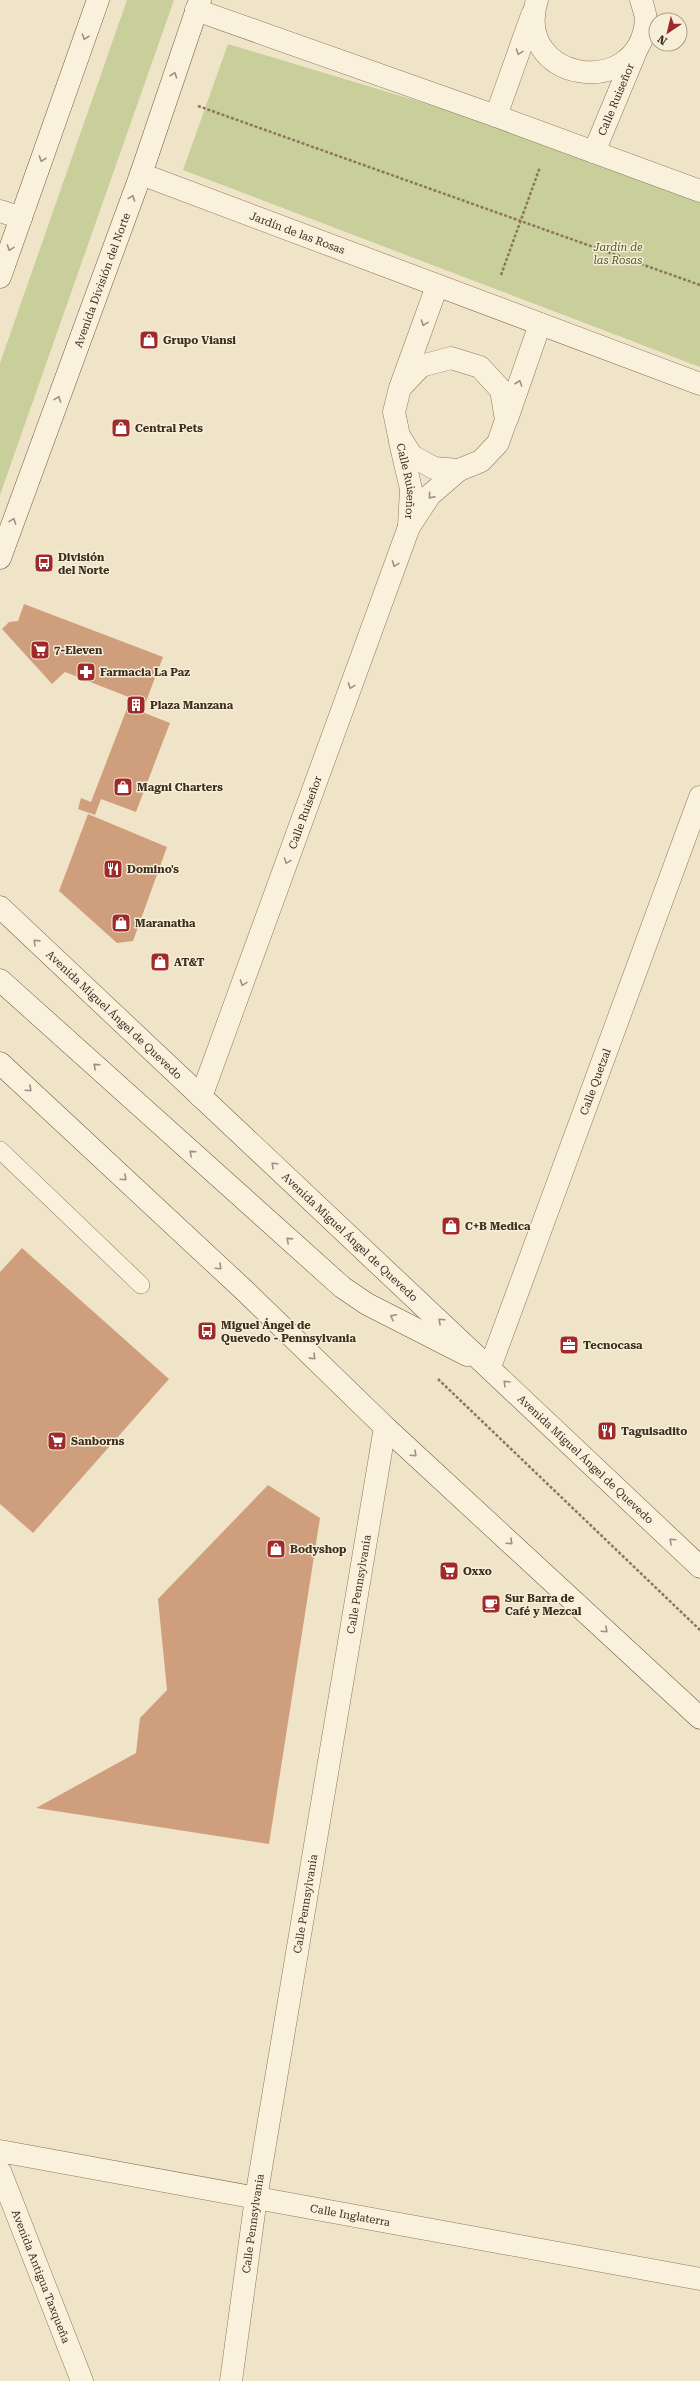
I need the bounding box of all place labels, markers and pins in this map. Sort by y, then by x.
shop icon: Grupo Viansi [138,329,160,351]
place label: Grupo Viansi [163,334,236,347]
shop icon: Central Pets [110,417,132,439]
place label: Central Pets [135,422,203,435]
place label: División del Norte [58,551,110,577]
bus stop icon: División del Norte [33,552,55,574]
supermarket icon: 7-Eleven [29,639,51,661]
place label: 7-Eleven [54,644,103,657]
pharmacy icon: Farmacia La Paz [75,661,97,683]
place label: Farmacia La Paz [100,666,190,679]
building icon: Plaza Manzana [125,694,147,716]
place label: Plaza Manzana [150,699,234,712]
shop icon: Magni Charters [112,776,134,798]
place label: Magni Charters [137,781,223,794]
restaurant icon: Domino's [102,858,124,880]
place label: Domino's [127,863,179,876]
shop icon: Maranatha [110,912,132,934]
place label: Maranatha [135,917,196,930]
shop icon: AT&T [149,951,171,973]
place label: AT&T [174,956,204,969]
shop icon: C+B Medica [440,1215,462,1237]
place label: C+B Medica [465,1220,531,1233]
place label: Miguel Ángel de Quevedo - Pennsylvania [221,1318,356,1345]
bus stop icon: Miguel Ángel de Quevedo - Pennsylvania [196,1320,218,1342]
office icon: Tecnocasa [558,1334,580,1356]
place label: Tecnocasa [583,1339,643,1352]
restaurant icon: Taguisadito [596,1420,618,1442]
place label: Taguisadito [621,1425,687,1438]
supermarket icon: Sanborns [46,1430,68,1452]
place label: Sanborns [71,1435,125,1448]
shop icon: Bodyshop [265,1538,287,1560]
place label: Bodyshop [290,1543,347,1556]
supermarket icon: Oxxo [438,1560,460,1582]
place label: Oxxo [463,1565,492,1578]
place label: Sur Barra de Café y Mezcal [505,1592,582,1618]
cafe icon: Sur Barra de Café y Mezcal [480,1593,502,1615]

